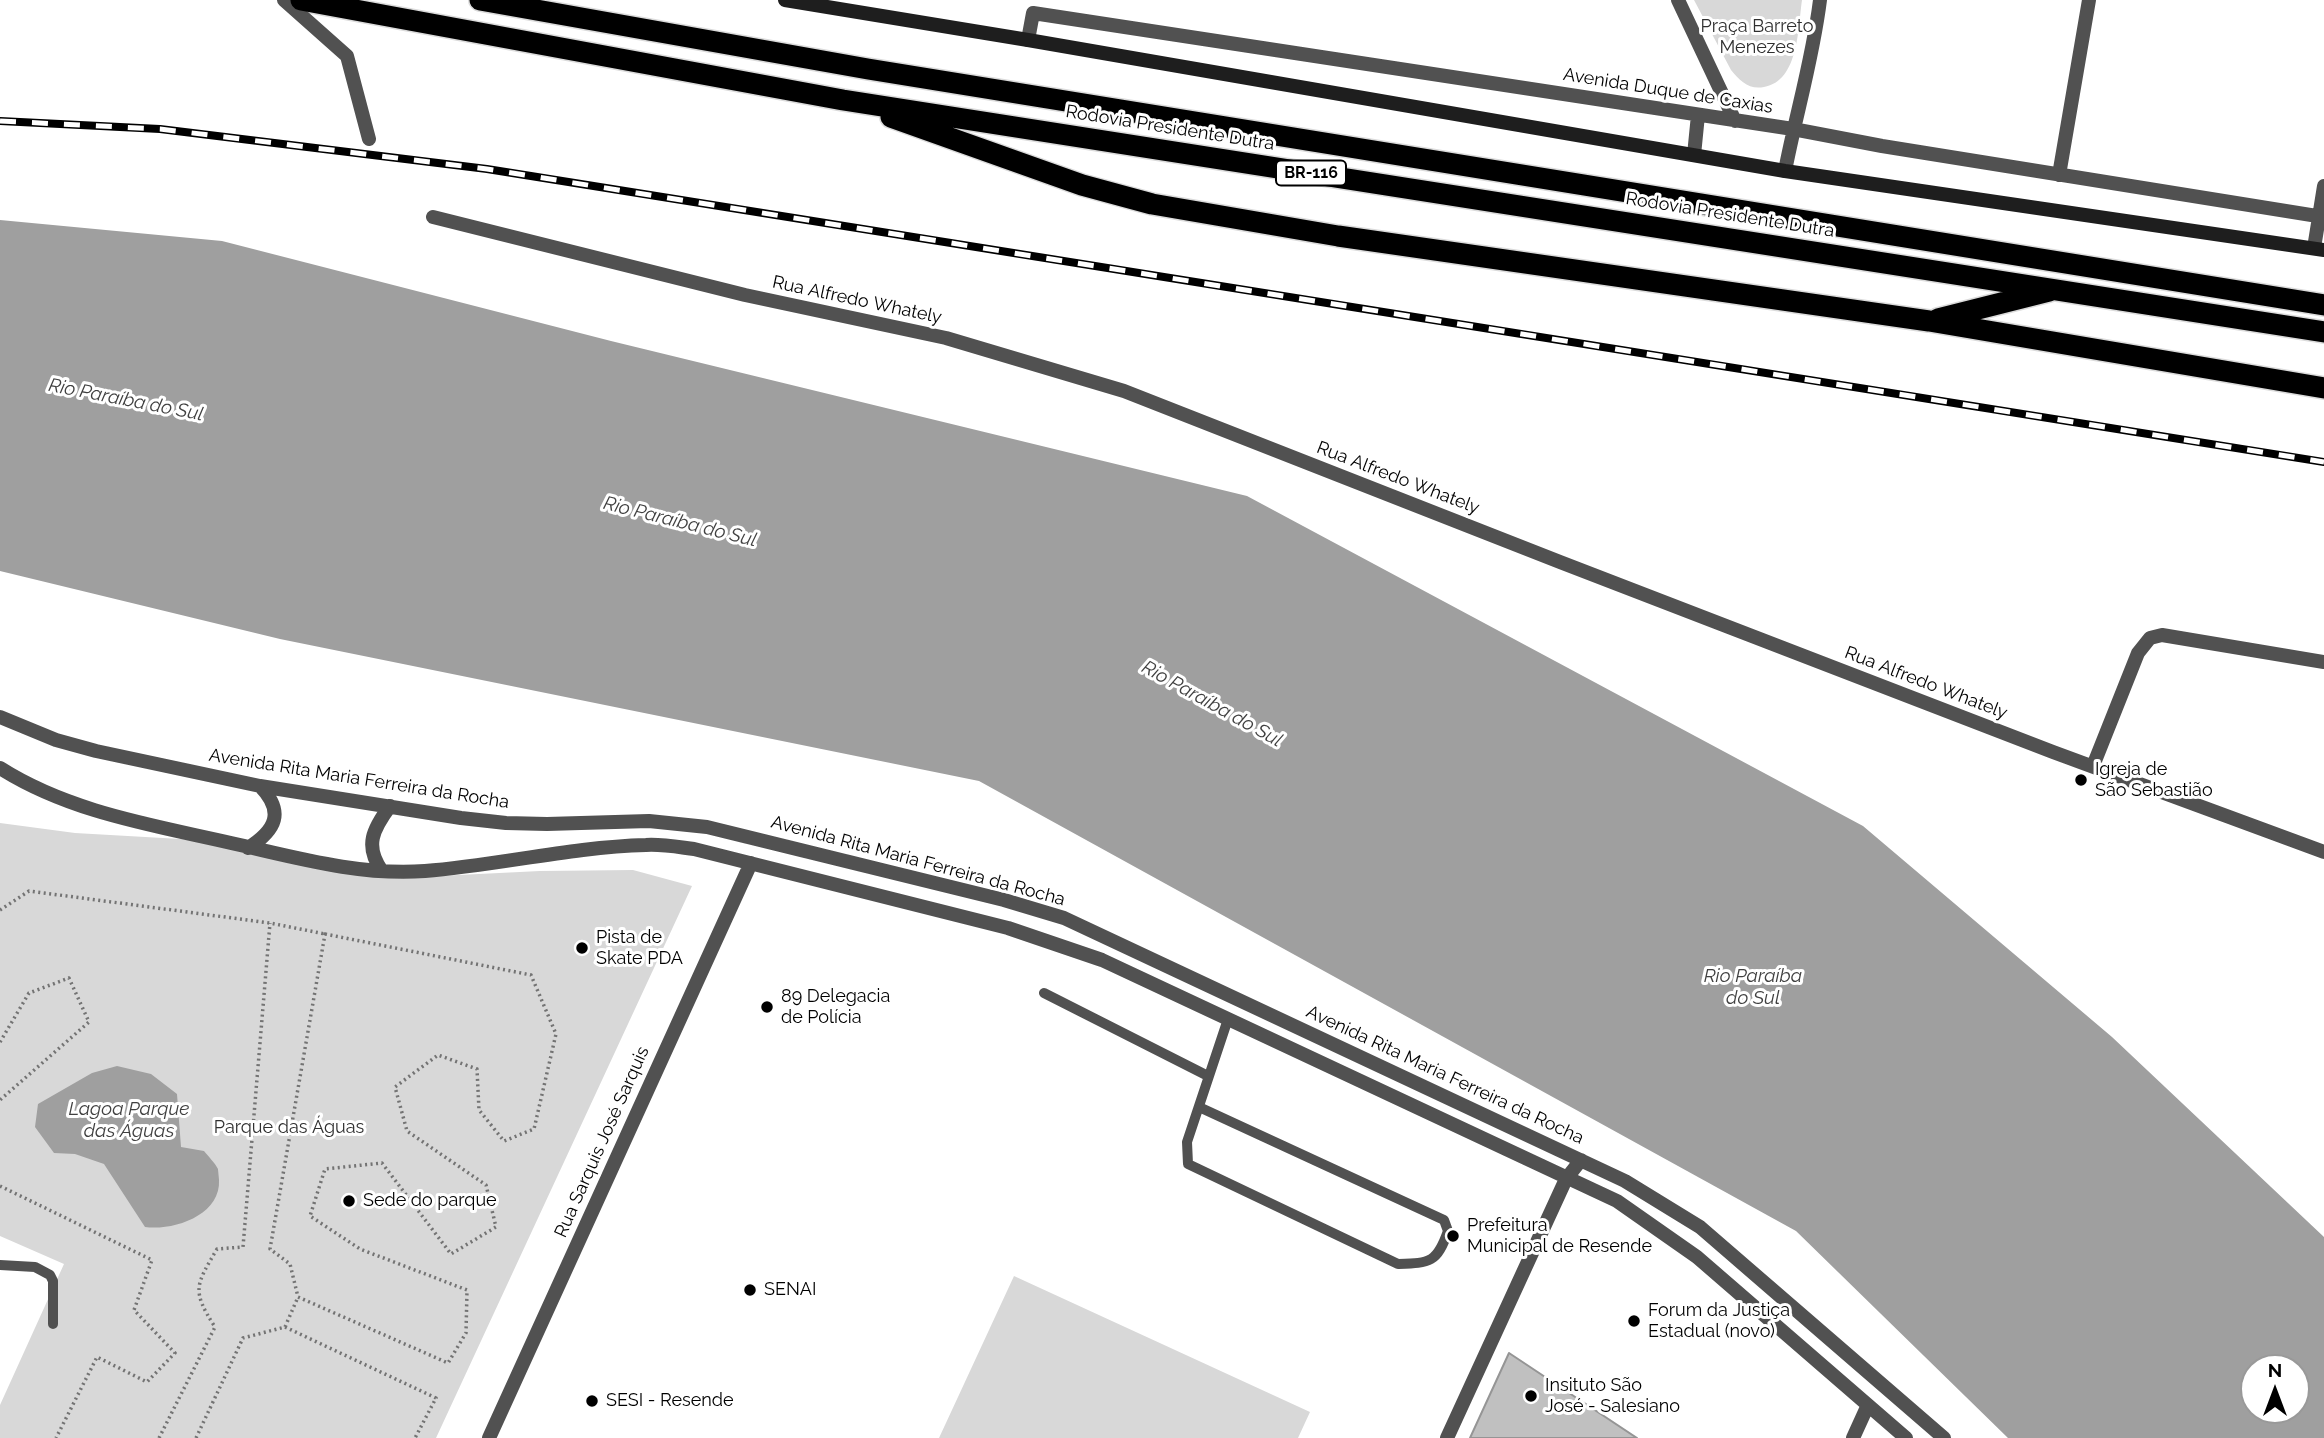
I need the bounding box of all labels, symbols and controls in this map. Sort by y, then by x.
park label: Praça Barreto Menezes [1701,16,1813,58]
street label: Avenida Duque de Caxias [1562,64,1774,118]
street label: Rodovia Presidente Dutra [1064,101,1276,155]
road number: BR-116 [1276,160,1346,186]
street label: Rodovia Presidente Dutra [1624,188,1836,242]
street label: Rua Alfredo Whately [770,271,944,329]
water label: Rio Paraíba do Sul [47,374,205,426]
street label: Rua Alfredo Whately [1314,437,1482,519]
water label: Rio Paraíba do Sul [601,492,759,552]
street label: Rua Alfredo Whately [1842,642,2010,724]
water label: Rio Paraíba do Sul [1138,656,1286,752]
street label: Avenida Rita Maria Ferreira da Rocha [207,745,511,813]
place label: Igreja de São Sebastião [2095,759,2213,802]
marker: Igreja de São Sebastião [2073,772,2089,788]
street label: Avenida Rita Maria Ferreira da Rocha [769,811,1067,911]
place label: Pista de Skate PDA [596,927,683,970]
marker: Pista de Skate PDA [574,940,590,956]
water label: Rio Paraíba do Sul [1704,965,1802,1009]
place label: 89 Delegacia de Polícia [781,986,890,1028]
marker: 89 Delegacia de Polícia [759,999,775,1015]
street label: Avenida Rita Maria Ferreira da Rocha [1303,1001,1587,1149]
street label: Rua Sarquis José Sarquis [550,1043,654,1241]
water label: Lagoa Parque das Águas [69,1098,189,1142]
park label: Parque das Águas [214,1117,364,1139]
place label: Sede do parque [363,1190,497,1212]
marker: Sede do parque [341,1193,357,1209]
place label: Prefeitura Municipal de Resende [1467,1215,1652,1258]
marker: Prefeitura Municipal de Resende [1445,1228,1461,1244]
place label: SENAI [764,1279,816,1301]
marker: SENAI [742,1282,758,1298]
place label: Forum da Justiça Estadual (novo) [1648,1300,1790,1342]
marker: Forum da Justiça Estadual (novo) [1626,1313,1642,1329]
north arrow [2240,1354,2310,1424]
text: N [2268,1359,2282,1381]
place label: Insituto São José - Salesiano [1545,1375,1680,1418]
marker: Insituto São José - Salesiano [1523,1388,1539,1404]
place label: SESI - Resende [606,1390,734,1412]
marker: SESI - Resende [584,1393,600,1409]

